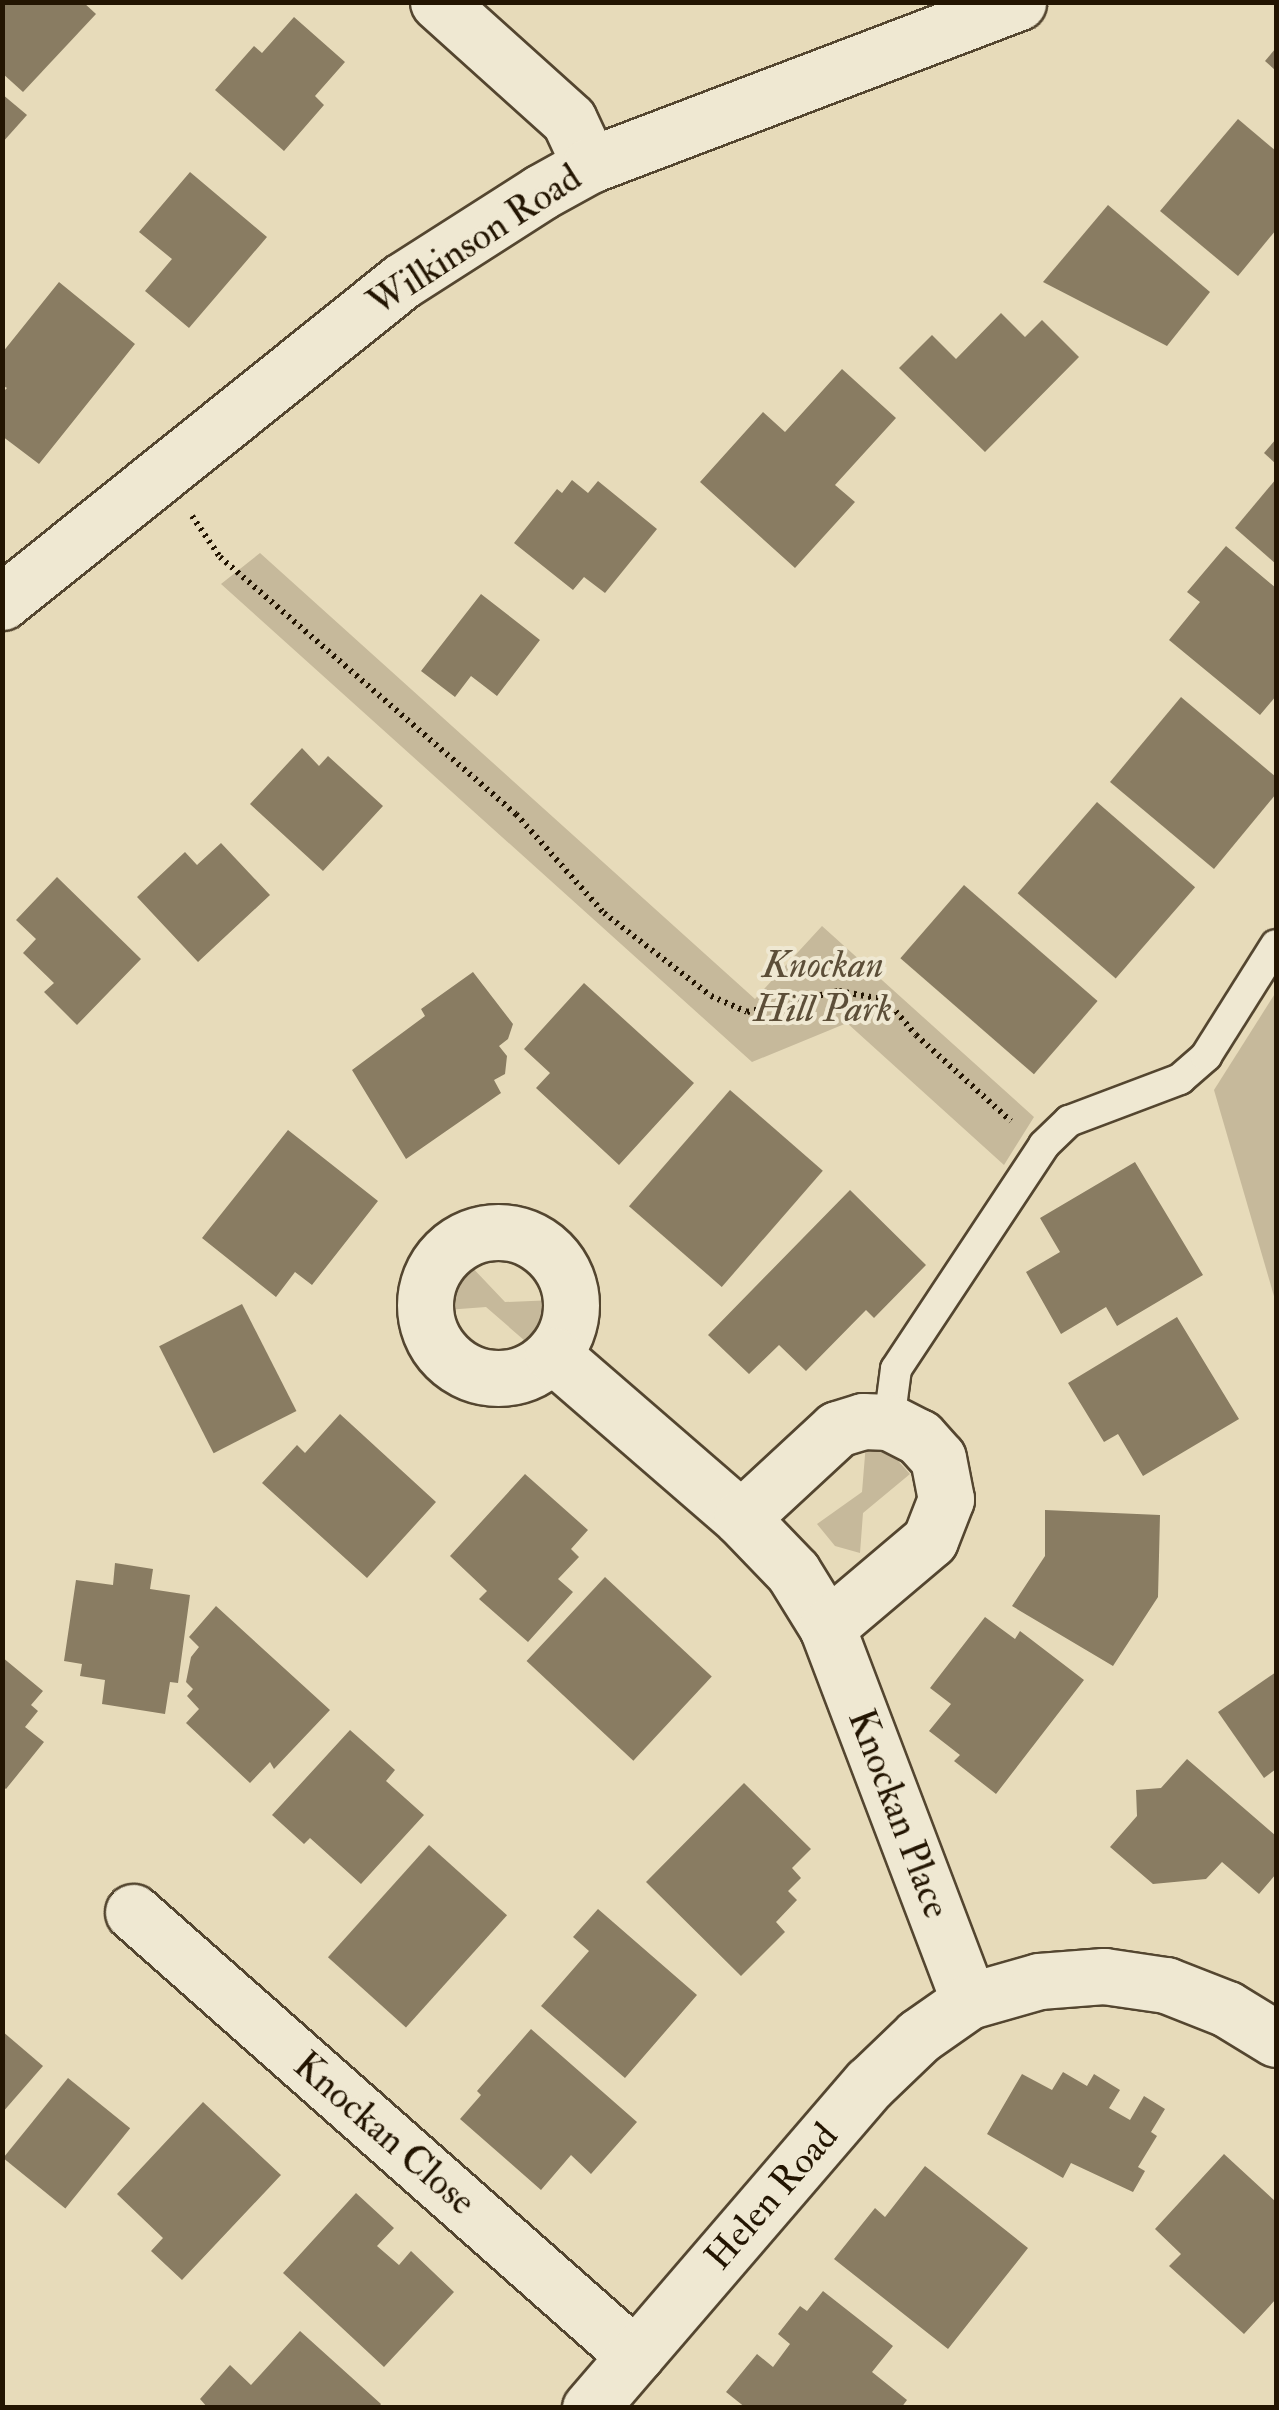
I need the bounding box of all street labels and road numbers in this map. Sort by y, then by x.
street label: Wilkinson Road [360,155,590,327]
street label: Knockan Place [837,1703,959,1925]
street label: Knockan Close [284,2043,484,2225]
street label: Helen Road [696,2114,848,2280]

